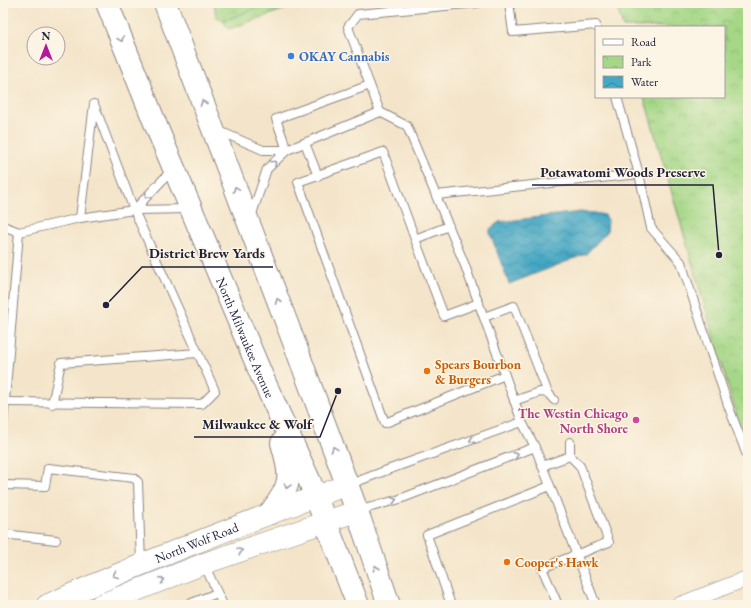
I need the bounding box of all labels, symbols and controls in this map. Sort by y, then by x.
north arrow [26,26,66,66]
legend [595,26,725,98]
text: N [42,29,51,43]
text: Road [631,34,657,50]
one-way arrow [117,36,125,43]
place label: OKAY Cannabis [299,48,390,65]
marker: OKAY Cannabis [286,51,296,61]
text: Park [631,54,652,70]
text: Water [631,74,658,90]
one-way arrow [200,99,208,106]
callout: Potawatomi Woods Preserve [532,159,713,185]
one-way arrow [269,160,277,167]
text: Potawatomi Woods Preserve [540,163,706,181]
one-way arrow [232,185,240,192]
one-way arrow [144,191,152,199]
callout: District Brew Yards [142,241,273,267]
text: District Brew Yards [149,244,265,262]
street label: North Milwaukee Avenue [212,275,278,401]
one-way arrow [275,297,283,304]
place label: Spears Bourbon & Burgers [435,356,522,388]
marker: Spears Bourbon & Burgers [422,366,432,376]
place label: The Westin Chicago North Shore [518,405,629,437]
callout: Milwaukee & Wolf [194,411,320,437]
text: Milwaukee & Wolf [202,415,314,433]
marker: The Westin Chicago North Shore [631,415,641,425]
one-way arrow [469,435,476,443]
one-way arrow [330,445,338,452]
one-way arrow [512,451,519,459]
one-way arrow [283,482,291,489]
one-way arrow [390,496,397,505]
street label: North Wolf Road [152,518,241,567]
one-way arrow [236,547,243,555]
place label: Cooper's Hawk [515,554,599,571]
marker: Cooper's Hawk [502,557,512,567]
one-way arrow [373,565,381,572]
one-way arrow [112,570,119,578]
one-way arrow [158,577,165,585]

